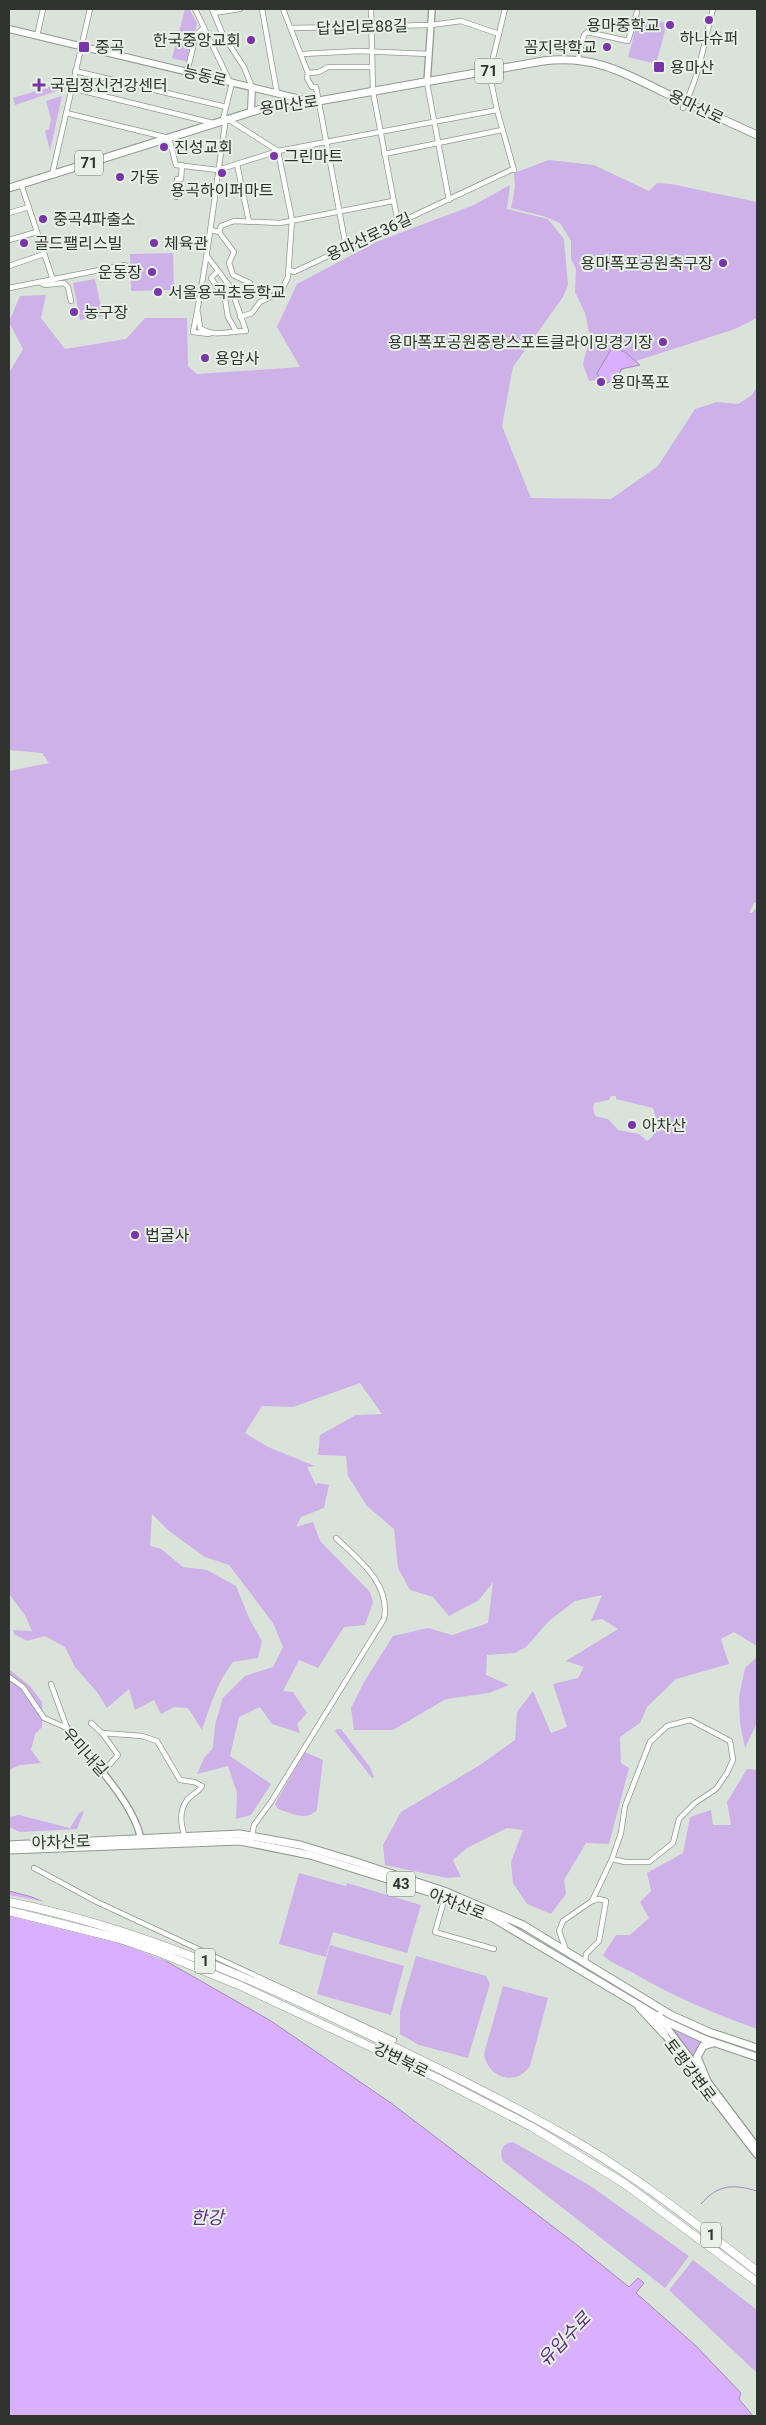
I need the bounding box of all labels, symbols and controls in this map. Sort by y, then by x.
marker: 하나슈퍼 [703,14,715,26]
street label: 답십리로88길 [316,16,408,38]
place label: 용마중학교 [586,16,660,35]
marker: 용마중학교 [664,19,676,31]
place label: 하나슈퍼 [680,29,738,48]
place label: 한국중앙교회 [153,31,241,50]
marker: 한국중앙교회 [245,34,257,46]
place label: 중곡 [95,38,124,57]
place label: 꼼지락학교 [523,38,597,57]
marker: 중곡 [77,40,91,54]
marker: 꼼지락학교 [601,41,613,53]
road number: 71 [475,58,503,84]
place label: 용마산 [670,58,714,77]
marker: 용마산 [652,60,666,74]
street label: 능동로 [181,61,229,91]
place label: 국립정신건강센터 [50,76,168,95]
marker: 국립정신건강센터 [32,78,46,92]
street label: 용마산로 [665,86,727,128]
street label: 용마산로 [259,91,320,119]
place label: 진성교회 [174,138,233,157]
marker: 진성교회 [158,141,170,153]
place label: 그린마트 [284,147,343,166]
road number: 71 [75,150,103,176]
marker: 그린마트 [268,150,280,162]
marker: 용곡하이퍼마트 [216,167,228,179]
place label: 가동 [130,168,160,187]
marker: 가동 [114,171,126,183]
place label: 용곡하이퍼마트 [170,181,274,200]
street label: 용마산로36길 [323,209,415,265]
place label: 중곡4파출소 [53,210,136,229]
marker: 중곡4파출소 [37,213,49,225]
place label: 골드팰리스빌 [34,234,122,253]
place label: 체육관 [164,234,208,253]
marker: 골드팰리스빌 [18,237,30,249]
marker: 체육관 [148,237,160,249]
place label: 용마폭포공원축구장 [581,254,713,273]
marker: 용마폭포공원축구장 [717,257,729,269]
place label: 운동장 [98,263,142,282]
marker: 운동장 [146,266,158,278]
place label: 서울용곡초등학교 [168,283,286,302]
marker: 서울용곡초등학교 [152,286,164,298]
place label: 농구장 [84,303,128,322]
marker: 농구장 [68,306,80,318]
place label: 용마폭포공원중랑스포트클라이밍경기장 [388,333,653,352]
marker: 용마폭포공원중랑스포트클라이밍경기장 [657,336,669,348]
place label: 용암사 [215,349,259,368]
marker: 용암사 [199,352,211,364]
place label: 용마폭포 [611,373,670,392]
marker: 용마폭포 [595,376,607,388]
place label: 아차산 [642,1116,686,1135]
marker: 아차산 [626,1119,638,1131]
place label: 법굴사 [145,1226,189,1245]
marker: 법굴사 [129,1229,141,1241]
street label: 우미내길 [58,1724,112,1780]
street label: 아차산로 [31,1831,91,1853]
road number: 43 [387,1872,415,1896]
street label: 아차산로 [426,1885,488,1924]
road number: 1 [195,1948,215,1974]
street label: 토평강변로 [660,2035,720,2105]
street label: 강변북로 [370,2039,432,2082]
water label: 한강 [190,2207,226,2228]
road number: 1 [701,2222,721,2248]
water label: 유입수로 [533,2307,596,2370]

